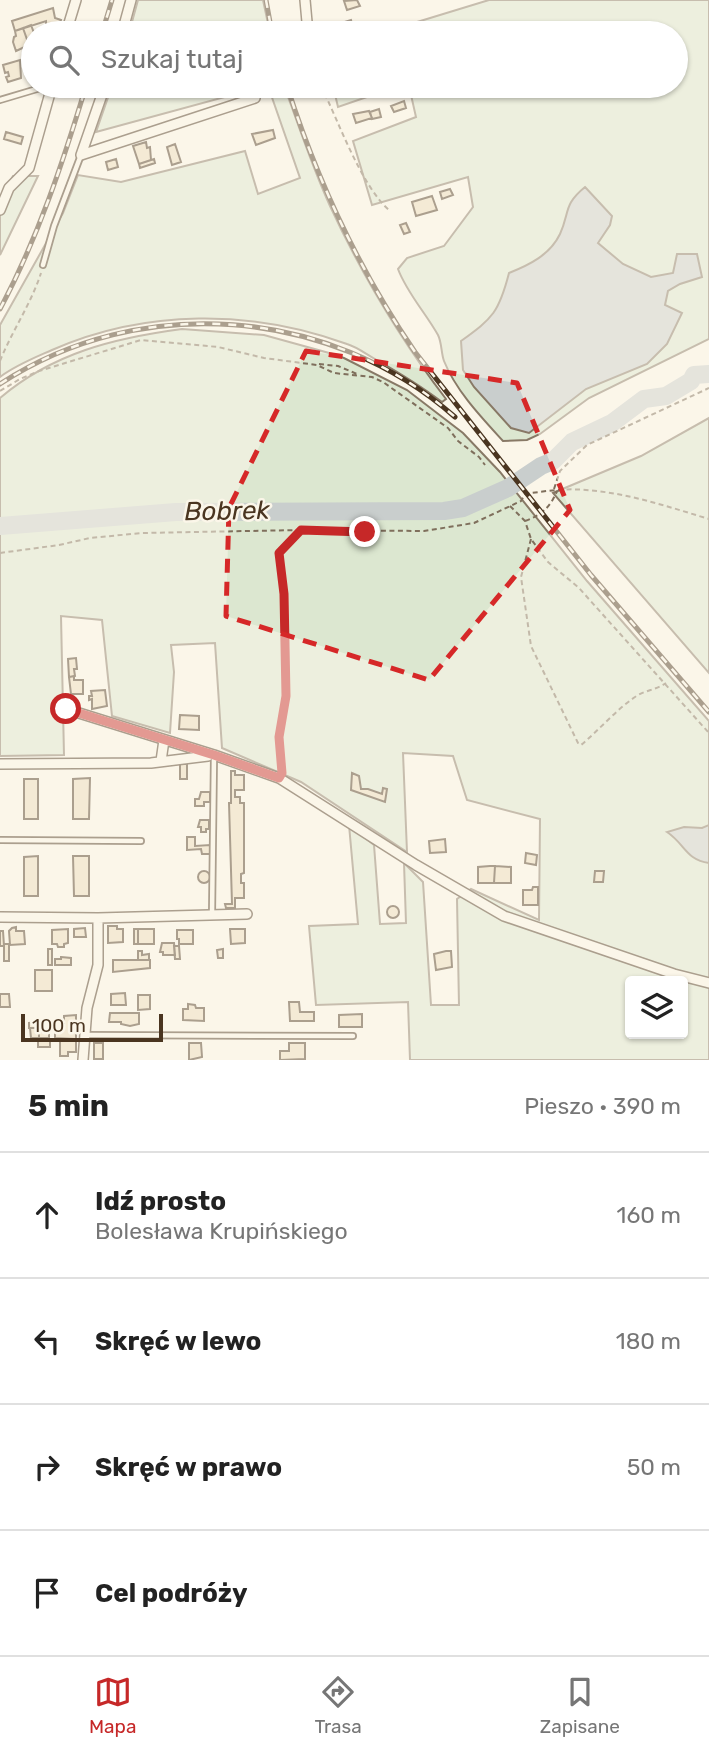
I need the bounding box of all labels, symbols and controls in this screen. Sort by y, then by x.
search box [21,21,688,98]
icon: search [45,41,83,79]
text: Szukaj tutaj [101,44,243,75]
water label: Bobrek [184,495,271,527]
route end [349,516,380,547]
route start [50,693,81,724]
map controls [625,976,688,1039]
button: layers [625,976,688,1039]
scale bar [21,1011,163,1043]
text: 100 m [32,1014,86,1037]
text: 5 min [28,1088,109,1124]
text: Pieszo · 390 m [524,1092,681,1120]
text: Idź prosto [95,1186,226,1217]
icon: ahead [28,1196,66,1234]
text: 160 m [617,1201,681,1229]
text: Bolesława Krupińskiego [95,1217,348,1245]
icon: left [28,1322,66,1360]
text: Skręć w lewo [95,1326,261,1357]
text: 180 m [616,1327,681,1355]
icon: right [28,1448,66,1486]
text: Skręć w prawo [95,1452,282,1483]
text: 50 m [627,1453,681,1481]
icon: arrive [28,1574,66,1612]
text: Cel podróży [95,1578,248,1609]
tab: Mapa [89,1673,136,1738]
tab: Trasa [315,1673,362,1738]
tab: Zapisane [540,1673,620,1738]

